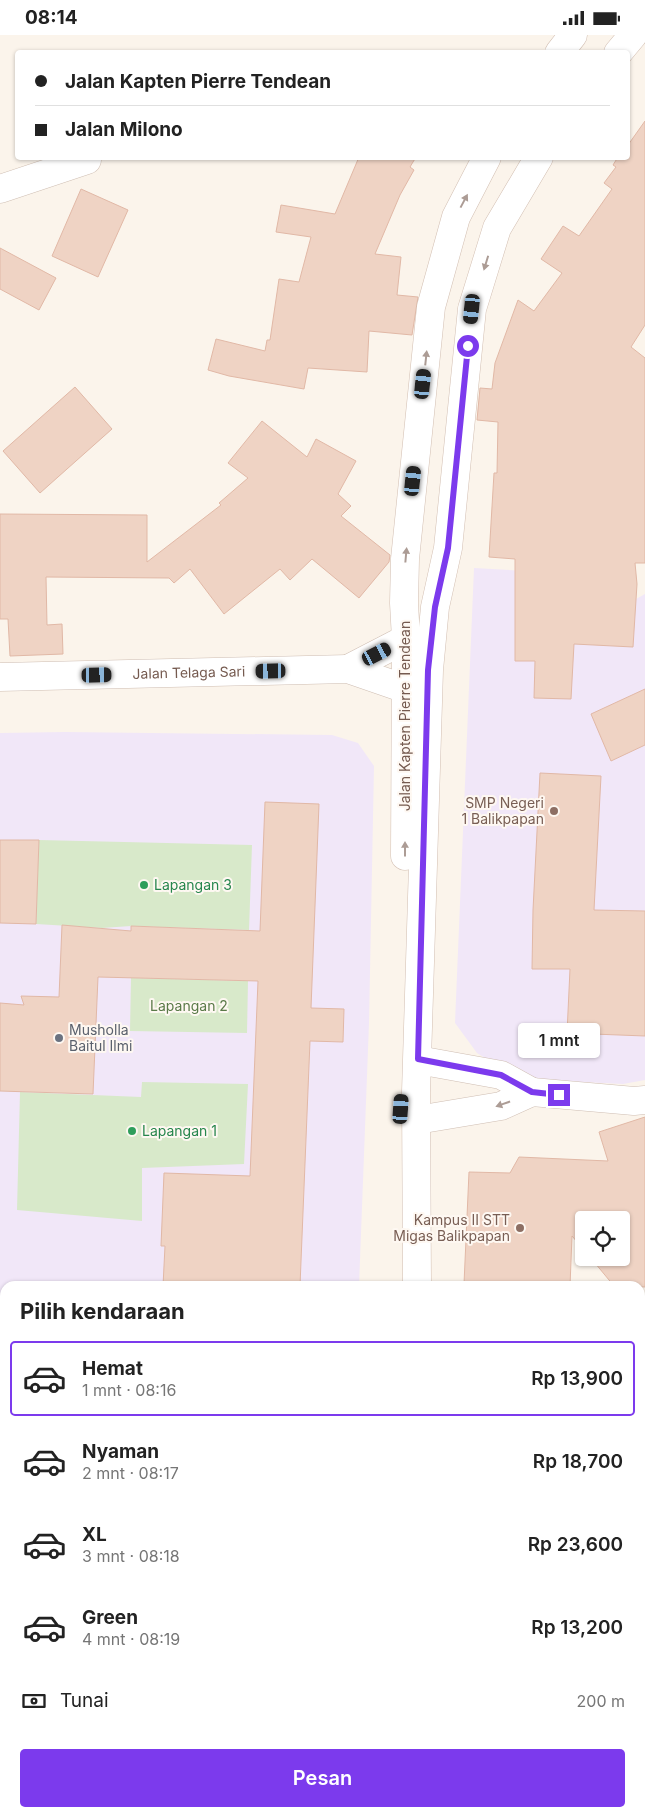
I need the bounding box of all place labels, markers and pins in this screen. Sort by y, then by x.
place label: SMP Negeri 1 Balikpapan [461,794,544,827]
marker: SMP Negeri 1 Balikpapan [548,805,560,817]
place label: Lapangan 3 [154,876,232,893]
marker: Lapangan 3 [138,879,150,891]
place label: Musholla Baitul Ilmi [69,1021,132,1054]
marker: Musholla Baitul Ilmi [53,1032,65,1044]
place label: Lapangan 1 [142,1122,217,1139]
marker: Lapangan 1 [126,1125,138,1137]
place label: Kampus II STT Migas Balikpapan [393,1211,510,1244]
marker: Kampus II STT Migas Balikpapan [514,1222,526,1234]

